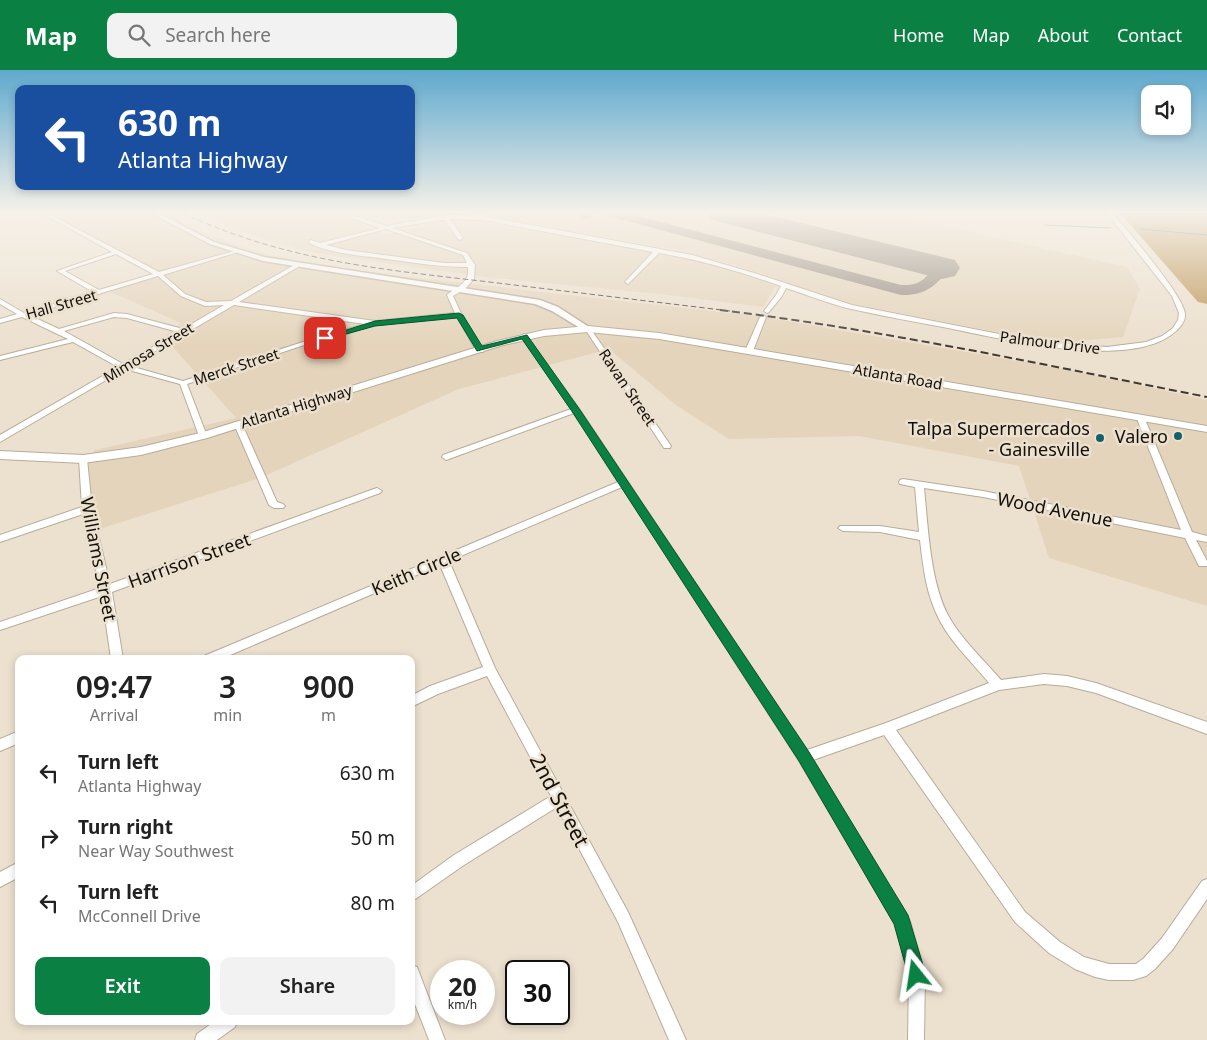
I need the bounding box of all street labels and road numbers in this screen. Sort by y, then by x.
street label: Hall Street [23,284,99,324]
street label: Mimosa Street [99,317,197,387]
street label: Palmour Drive [999,326,1101,358]
street label: Merck Street [191,343,282,389]
street label: Ravan Street [595,345,661,430]
street label: Atlanta Road [852,358,944,394]
street label: Atlanta Highway [238,379,355,432]
street label: Wood Avenue [995,486,1115,532]
street label: Williams Street [75,495,123,624]
street label: Harrison Street [125,527,254,593]
street label: Keith Circle [368,541,464,601]
street label: 2nd Street [524,748,596,852]

